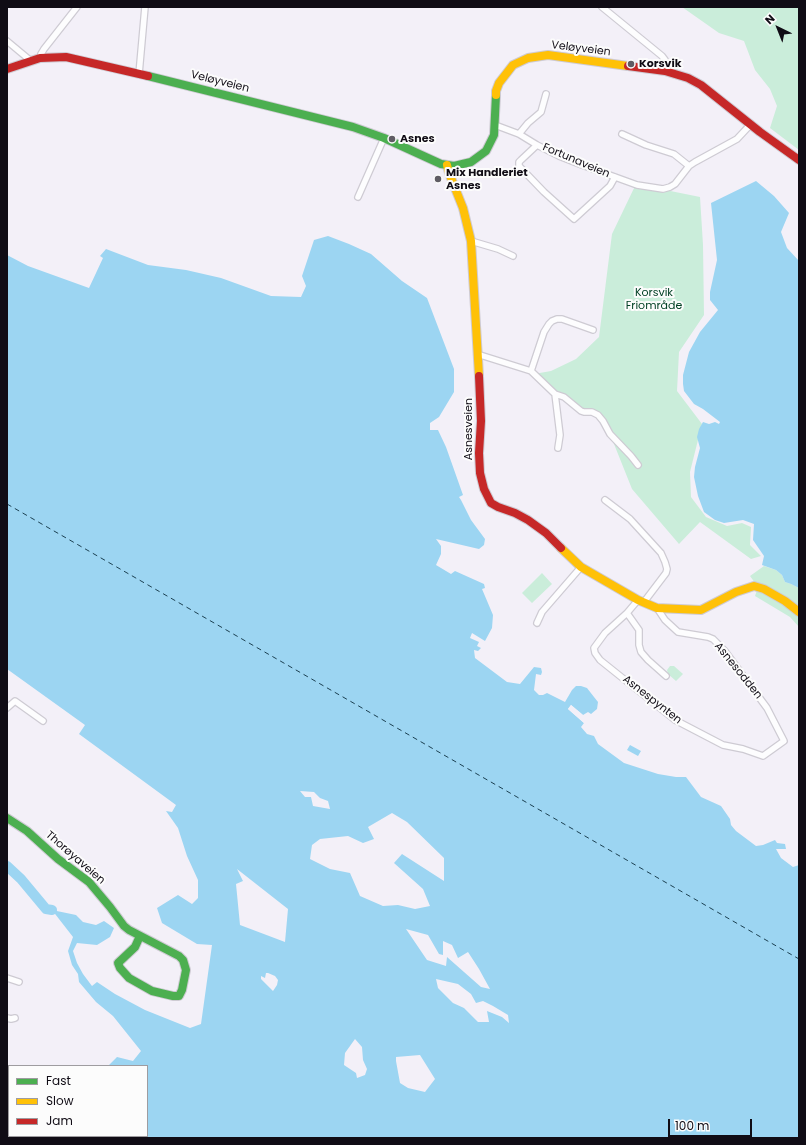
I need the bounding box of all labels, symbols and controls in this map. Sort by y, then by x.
north arrow [758,8,798,48]
text: N [761,11,778,28]
street label: Veløyveien [551,39,611,59]
place label: Korsvik [639,57,681,71]
marker: Korsvik [626,59,636,69]
street label: Veløyveien [189,68,251,96]
place label: Asnes [400,132,435,146]
marker: Asnes [387,134,397,144]
street label: Fortunaveien [540,141,612,181]
place label: Mix Handleriet Asnes [446,166,528,192]
marker: Mix Handleriet Asnes [433,174,443,184]
park label: Korsvik Friområde [626,286,682,312]
street label: Asnesveien [462,398,476,460]
street label: Asnesodden [711,640,765,702]
street label: Asnespynten [620,673,684,727]
street label: Thorøyaveien [43,829,107,887]
legend [8,1065,148,1137]
text: Fast [46,1072,71,1089]
text: Slow [46,1092,74,1109]
scale bar [670,1111,754,1137]
text: Jam [46,1112,73,1129]
text: 100 m [675,1117,709,1134]

